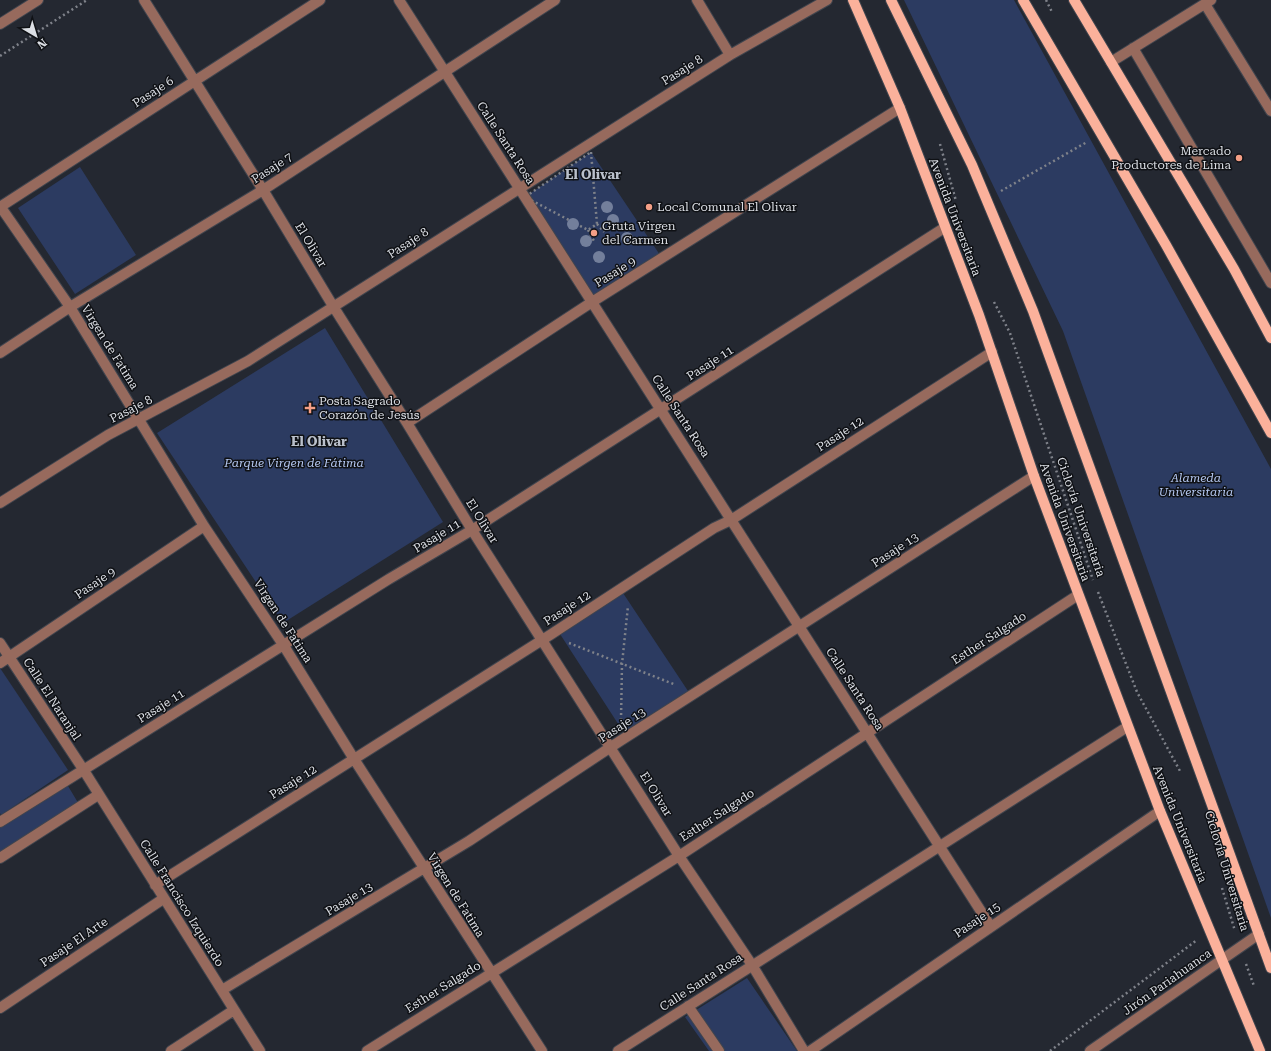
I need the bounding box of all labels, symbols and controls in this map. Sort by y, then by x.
north arrow [16,16,56,56]
text: N [34,36,49,52]
street label: Pasaje 8 [659,52,705,88]
street label: Pasaje 6 [130,73,176,110]
street label: Calle Santa Rosa [474,99,538,187]
place label: Mercado Productores de Lima [1111,144,1231,172]
street label: Pasaje 7 [249,149,295,186]
marker: Mercado Productores de Lima [1234,153,1244,163]
street label: Avenida Universitaria [926,156,984,278]
district label: El Olivar [565,167,621,182]
place label: Local Comunal El Olivar [657,200,797,214]
marker: Local Comunal El Olivar [644,202,654,212]
place label: Gruta Virgen del Carmen [602,219,676,247]
street label: El Olivar [292,220,330,270]
street label: Pasaje 8 [385,224,431,261]
marker: Gruta Virgen del Carmen [589,228,599,238]
street label: Pasaje 9 [592,254,638,290]
street label: Virgen de Fatima [78,302,142,392]
street label: Pasaje 11 [684,343,736,383]
street label: Calle Santa Rosa [649,372,713,460]
street label: Pasaje 8 [107,392,155,426]
place label: Posta Sagrado Corazón de Jesús [319,394,420,422]
marker: Posta Sagrado Corazón de Jesús [304,402,316,414]
street label: Pasaje 12 [814,414,866,454]
district label: El Olivar [291,434,347,449]
street label: Ciclovía Universitaria [1054,455,1108,579]
park label: Parque Virgen de Fátima [223,456,364,470]
street label: Avenida Universitaria [1037,461,1093,584]
park label: Alameda Universitaria [1159,471,1233,499]
street label: El Olivar [463,496,501,546]
street label: Pasaje 11 [411,516,463,556]
street label: Pasaje 13 [869,530,921,570]
street label: Pasaje 9 [72,564,118,602]
street label: Virgen de Fatima [251,577,316,666]
street label: Pasaje 12 [541,588,593,628]
street label: Esther Salgado [949,609,1029,667]
street label: Calle Santa Rosa [823,645,887,733]
street label: Calle El Naranjal [20,655,84,743]
street label: Pasaje 11 [135,686,187,726]
street label: Pasaje 13 [596,705,648,745]
street label: Pasaje 12 [267,762,319,802]
street label: Avenida Universitaria [1150,763,1210,885]
street label: El Olivar [637,769,675,819]
street label: Esther Salgado [677,786,757,844]
street label: Ciclovía Universitaria [1202,809,1252,933]
street label: Calle Francisco Izquierdo [137,837,227,969]
street label: Virgen de Fatima [424,850,488,940]
street label: Pasaje 13 [323,879,375,919]
street label: Pasaje 15 [951,899,1003,941]
street label: Pasaje El Arte [38,914,111,970]
street label: Jirón Pariahuanca [1120,946,1215,1018]
street label: Calle Santa Rosa [657,950,745,1014]
street label: Esther Salgado [403,958,483,1016]

